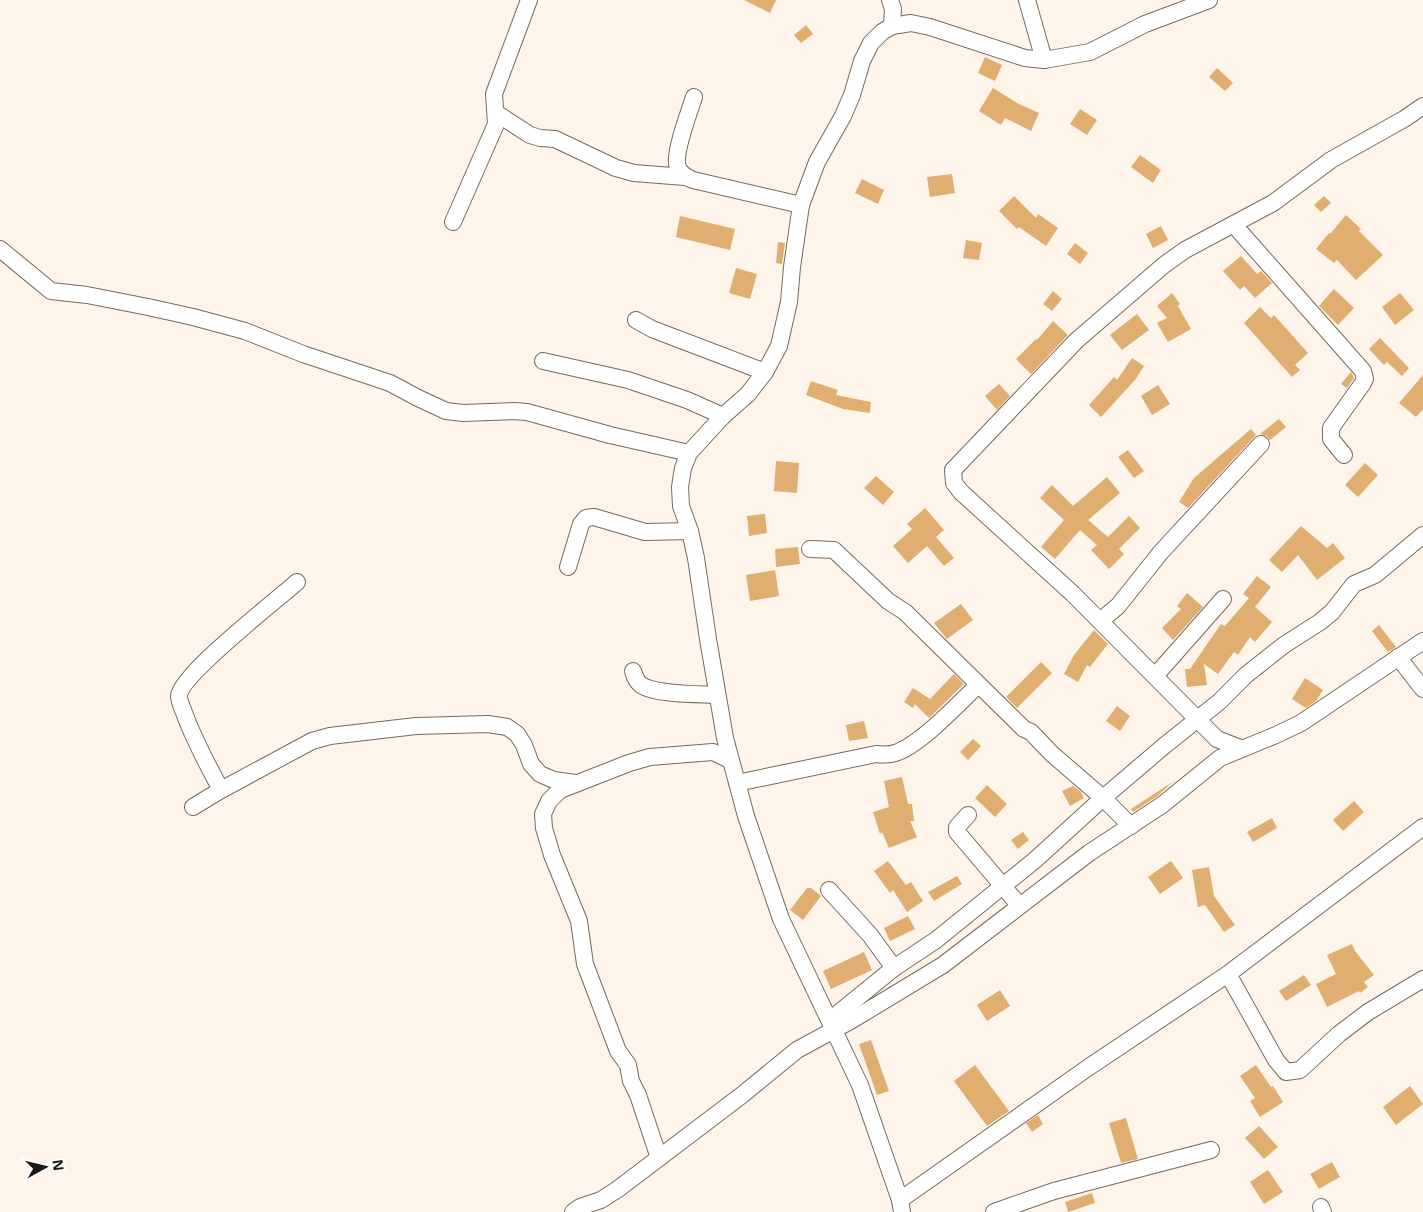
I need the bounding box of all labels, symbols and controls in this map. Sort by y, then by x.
north arrow [20,1142,70,1192]
text: N [48,1158,69,1172]

